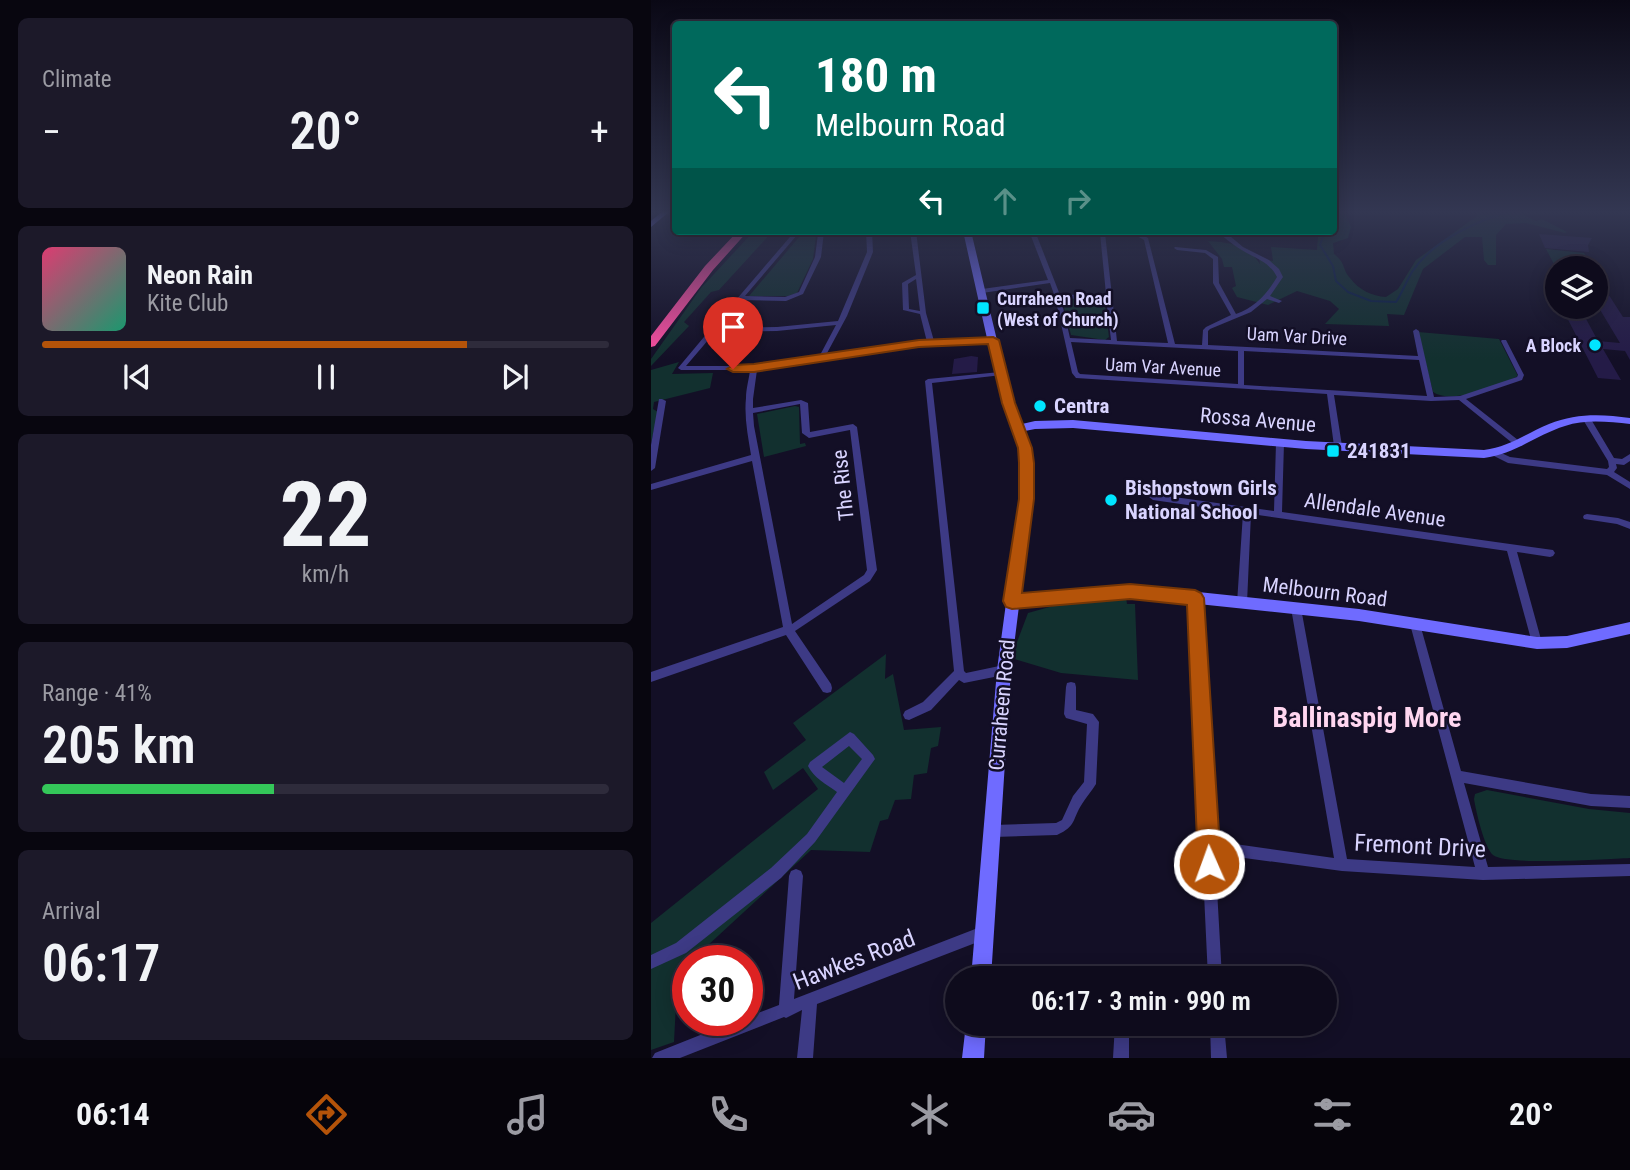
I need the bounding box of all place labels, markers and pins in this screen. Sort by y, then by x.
place label: Curraheen Road (West of Church) [997,288,1119,331]
pin [703,297,763,369]
marker: Curraheen Road (West of Church) [975,300,991,316]
place label: A Block [1526,335,1581,356]
marker: A Block [1587,337,1603,353]
place label: Centra [1054,394,1109,418]
marker: Centra [1032,398,1048,414]
place label: 241831 [1347,439,1411,463]
marker: 241831 [1325,443,1341,459]
place label: Bishopstown Girls National School [1125,476,1277,524]
marker: Bishopstown Girls National School [1103,492,1119,508]

